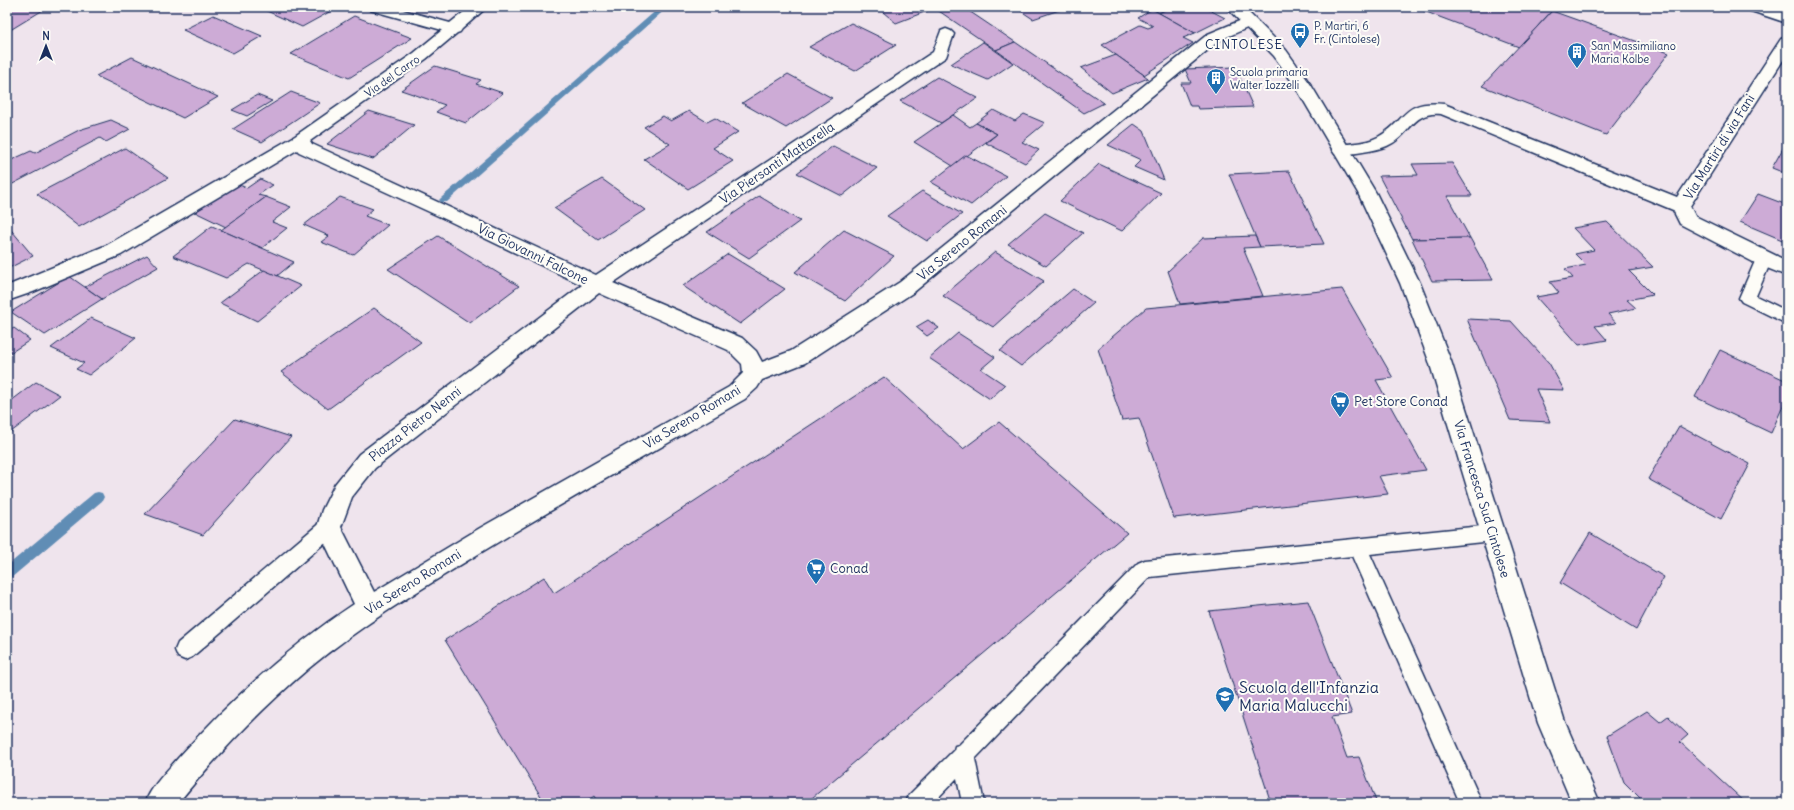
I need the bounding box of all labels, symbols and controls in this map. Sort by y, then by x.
place label: P. Martiri, 6 Fr. (Cintolese) [1314,19,1380,46]
bus stop icon: P. Martiri, 6 Fr. (Cintolese) [1289,21,1311,49]
north arrow [26,26,66,66]
text: N [42,29,50,43]
district label: CINTOLESE [1205,36,1283,53]
place label: San Massimiliano Maria Kolbe [1591,39,1676,66]
building icon: San Massimiliano Maria Kolbe [1566,41,1588,69]
street label: Via del Carro [362,52,422,100]
place label: Scuola primaria Walter Iozzelli [1230,65,1308,92]
building icon: Scuola primaria Walter Iozzelli [1205,67,1227,95]
street label: Via Martiri di via Fani [1680,91,1758,203]
street label: Via Piersanti Mattarella [716,118,838,208]
street label: Via Sereno Romani [914,202,1010,284]
street label: Via Giovanni Falcone [475,220,591,288]
street label: Via Sereno Romani [640,381,744,453]
street label: Piazza Pietro Nenni [365,383,465,465]
supermarket icon: Pet Store Conad [1329,390,1351,418]
place label: Pet Store Conad [1354,393,1448,410]
street label: Via Francesca Sud Cintolese [1450,418,1514,580]
street label: Via Sereno Romani [362,546,464,618]
supermarket icon: Conad [805,557,827,585]
place label: Conad [830,560,869,577]
place label: Scuola dell'Infanzia Maria Malucchi [1239,677,1379,715]
school or university icon: Scuola dell'Infanzia Maria Malucchi [1214,685,1236,713]

